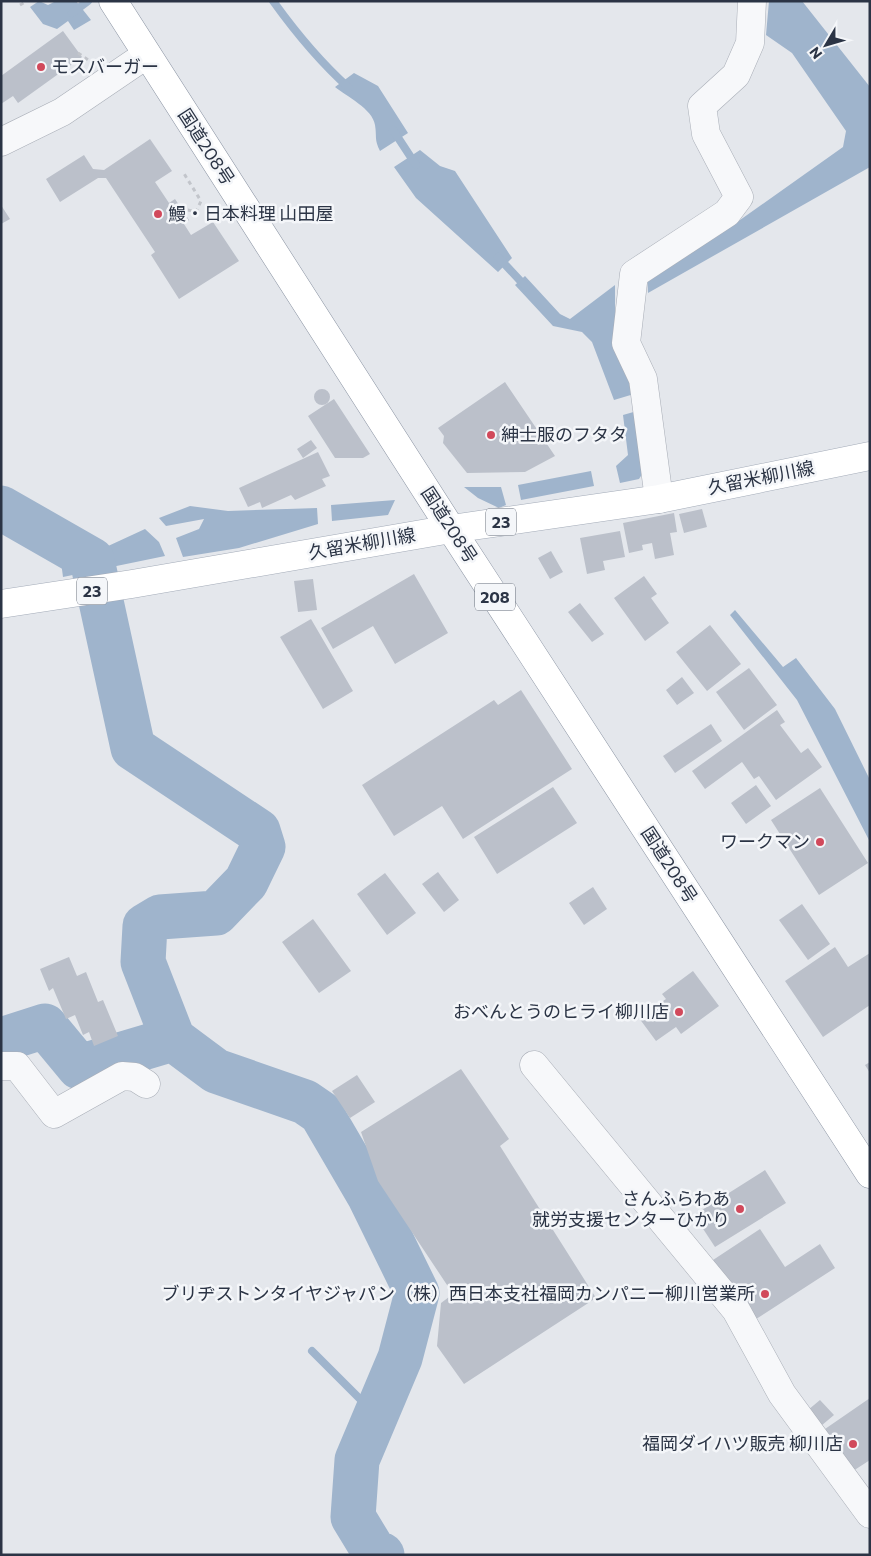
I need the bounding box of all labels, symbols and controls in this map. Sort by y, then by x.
north arrow [801,20,851,70]
text: N [805,44,825,63]
place label: モスバーガー [51,55,159,77]
marker: モスバーガー [35,61,47,73]
street label: 国道208号 [174,104,240,189]
place label: 鰻・日本料理 山田屋 [168,202,333,224]
marker: 鰻・日本料理 山田屋 [152,208,164,220]
place label: 紳士服のフタタ [501,423,627,445]
marker: 紳士服のフタタ [485,429,497,441]
street label: 久留米柳川線 [706,456,816,498]
street label: 国道208号 [417,482,483,567]
road number: 23 [486,508,516,536]
street label: 久留米柳川線 [307,523,417,563]
road number: 23 [77,578,107,604]
road number: 208 [475,584,515,610]
street label: 国道208号 [637,822,703,907]
place label: ワークマン [720,830,810,852]
marker: ワークマン [814,836,826,848]
place label: おべんとうのヒライ柳川店 [453,1000,669,1022]
marker: おべんとうのヒライ柳川店 [673,1006,685,1018]
place label: さんふらわあ 就労支援センターひかり [532,1187,730,1230]
marker: さんふらわあ 就労支援センターひかり [734,1203,746,1215]
place label: ブリヂストンタイヤジャパン（株）西日本支社福岡カンパニー柳川営業所 [162,1282,755,1304]
marker: ブリヂストンタイヤジャパン（株）西日本支社福岡カンパニー柳川営業所 [759,1288,771,1300]
place label: 福岡ダイハツ販売 柳川店 [642,1432,843,1454]
marker: 福岡ダイハツ販売 柳川店 [847,1438,859,1450]

